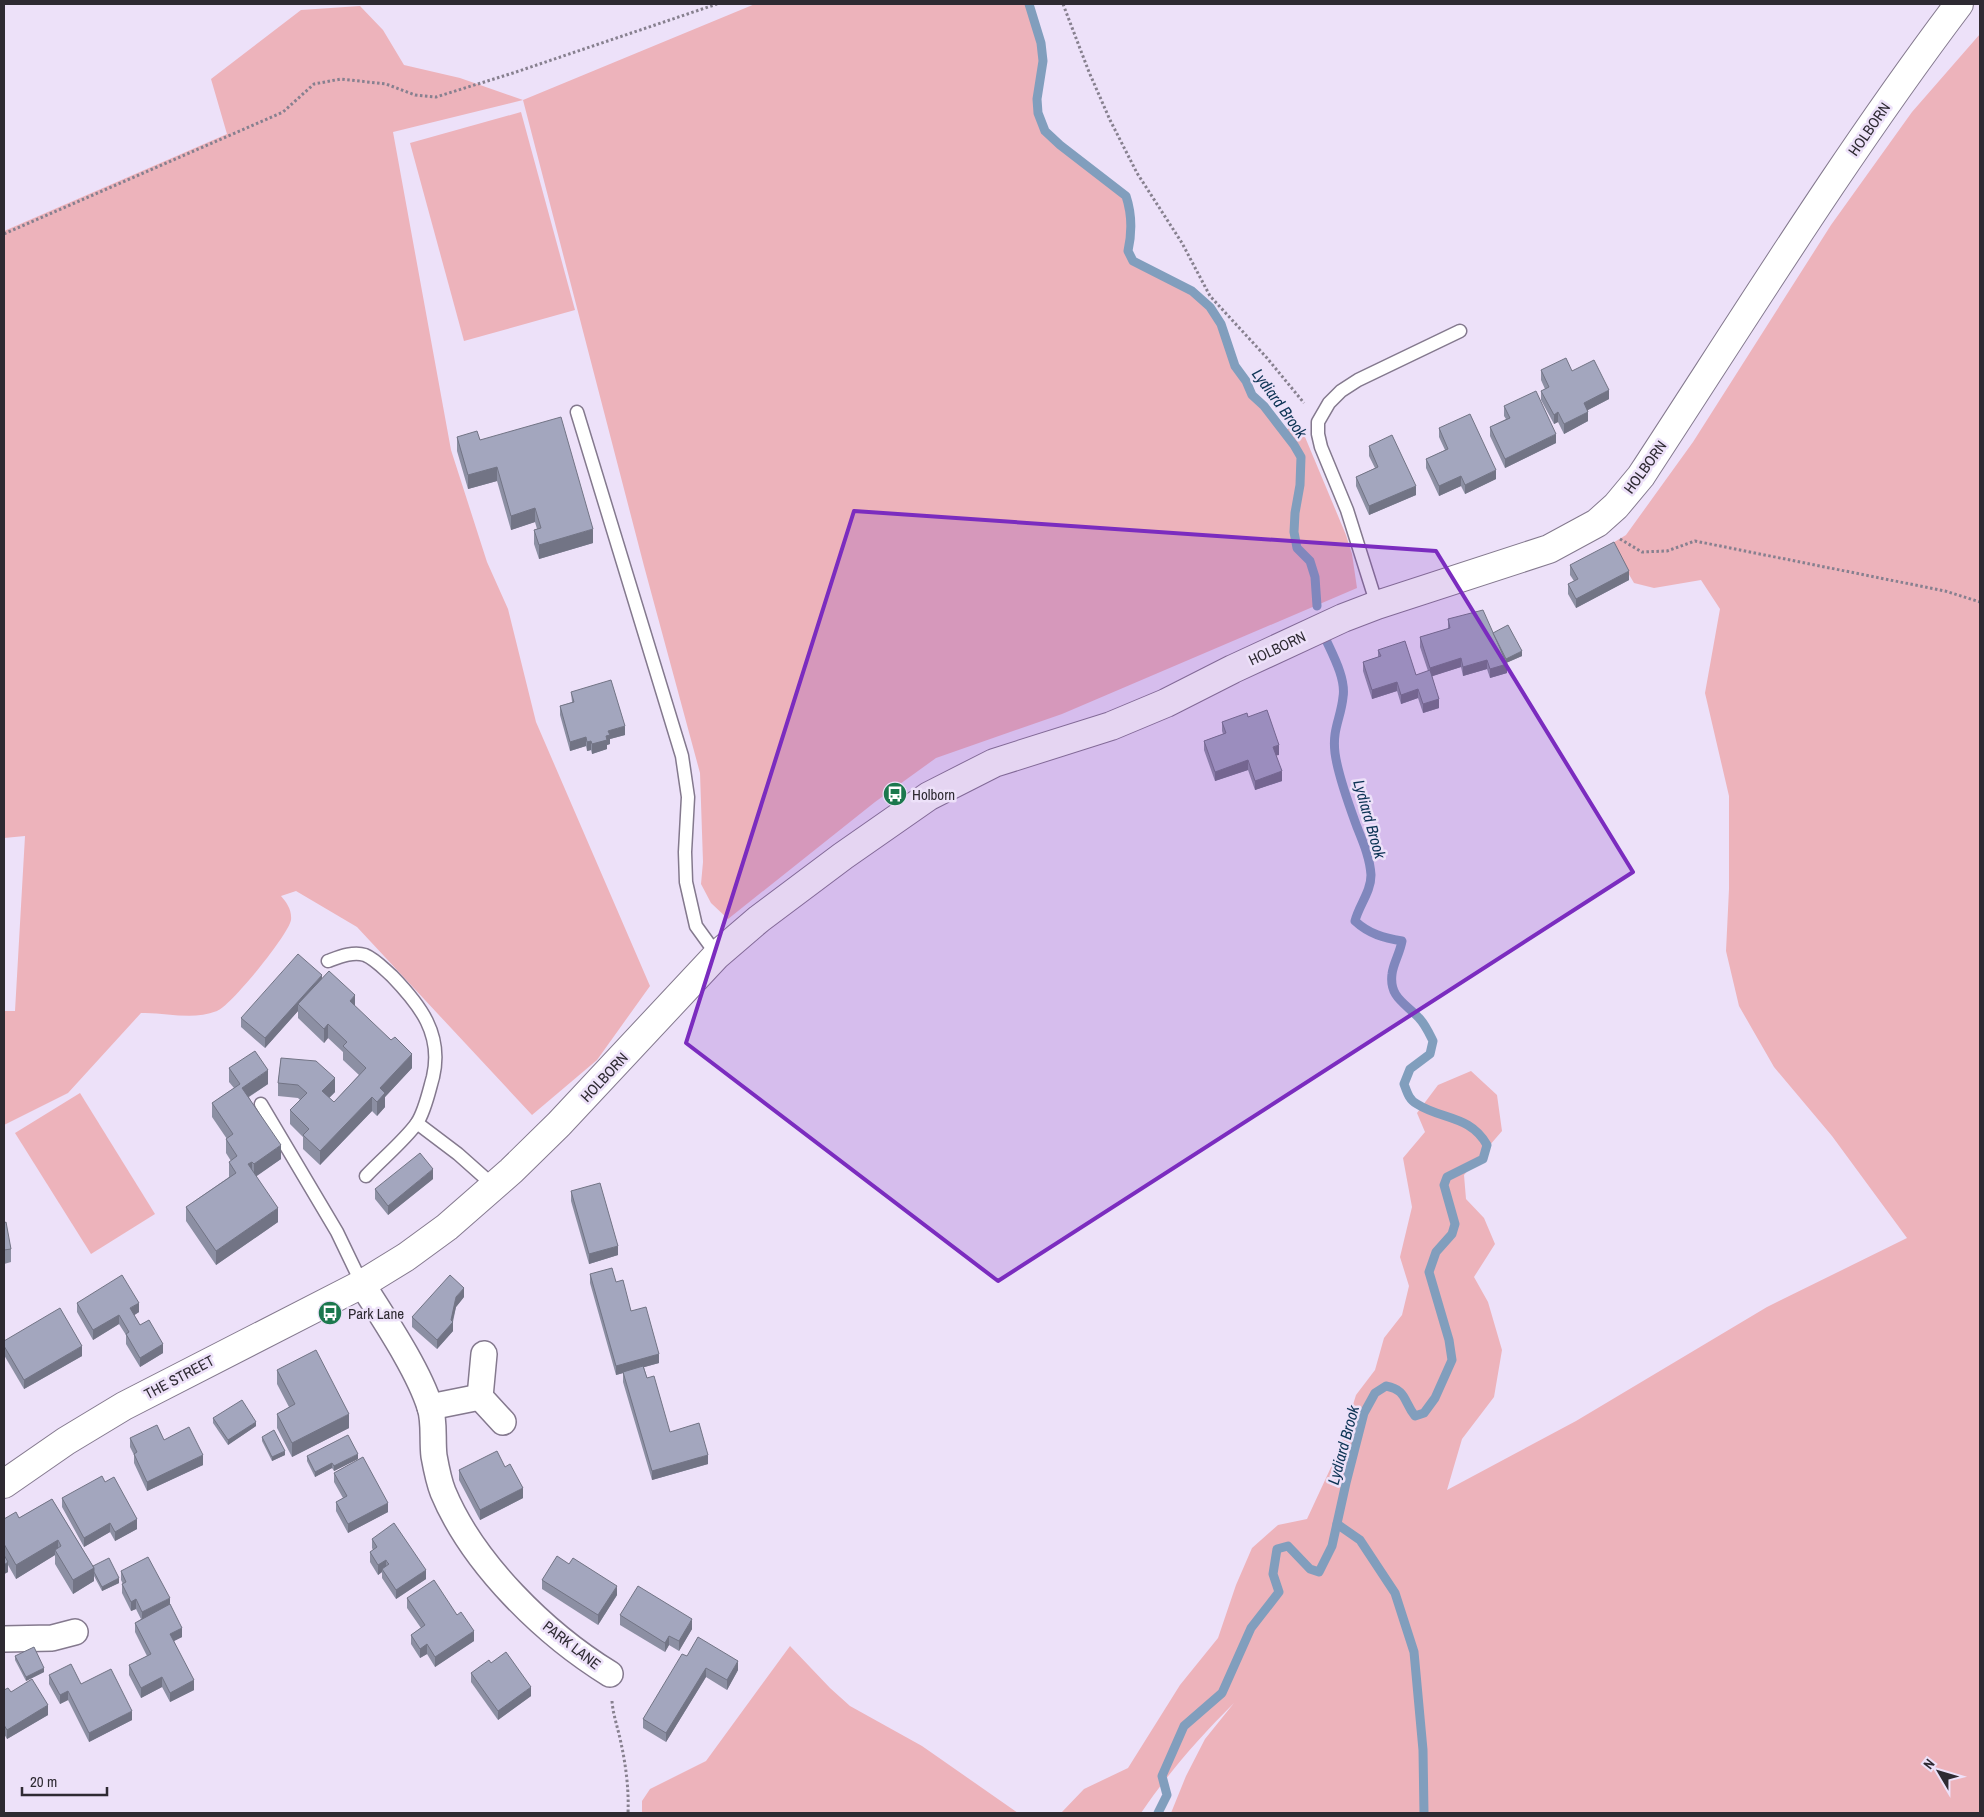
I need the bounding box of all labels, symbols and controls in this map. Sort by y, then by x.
street label: HOLBORN [1843,98,1895,160]
water label: Lydiard Brook [1247,364,1313,443]
street label: HOLBORN [1619,436,1671,498]
street label: HOLBORN [1245,626,1309,670]
water label: Lydiard Brook [1348,777,1392,861]
bus stop icon: Holborn [882,781,908,807]
place label: Holborn [912,784,955,805]
street label: HOLBORN [576,1048,632,1106]
bus stop icon: Park Lane [317,1300,343,1326]
place label: Park Lane [348,1303,404,1324]
street label: THE STREET [140,1350,218,1404]
water label: Lydiard Brook [1322,1403,1364,1487]
street label: PARK LANE [539,1616,605,1674]
north arrow [1914,1747,1964,1797]
text: N [1919,1755,1938,1773]
scale bar [22,1764,108,1796]
text: 20 m [30,1771,57,1792]

